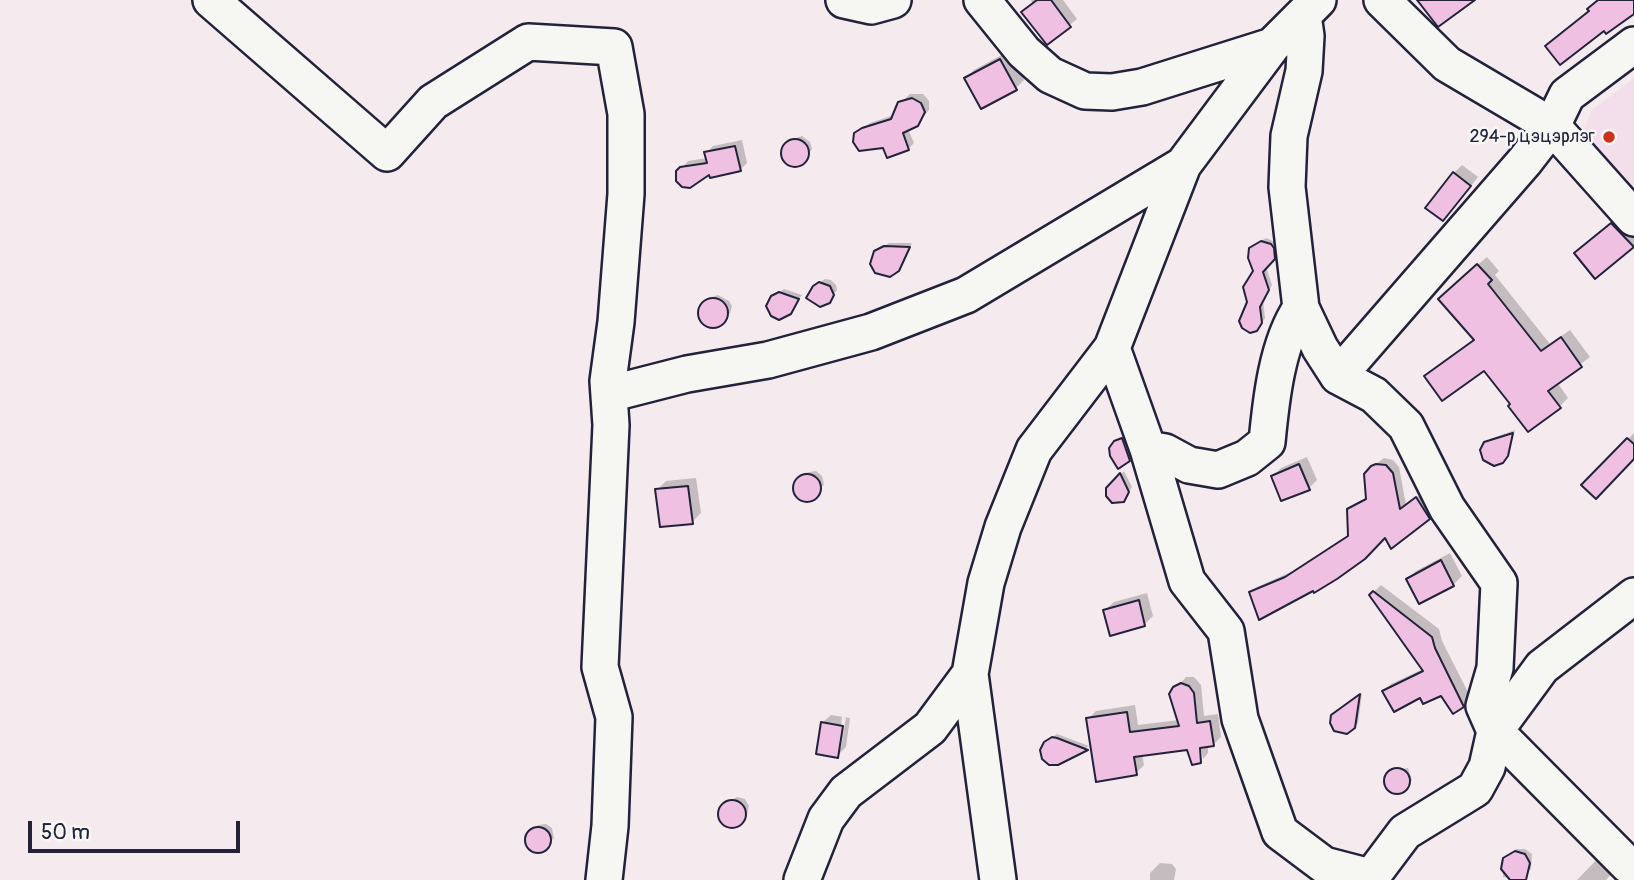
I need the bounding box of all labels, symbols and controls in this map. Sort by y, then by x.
place label: 294-р цэцэрлэг [1469,126,1595,148]
marker: 294-р цэцэрлэг [1601,129,1617,145]
scale bar [32,806,243,850]
text: 50 m [41,819,90,846]

